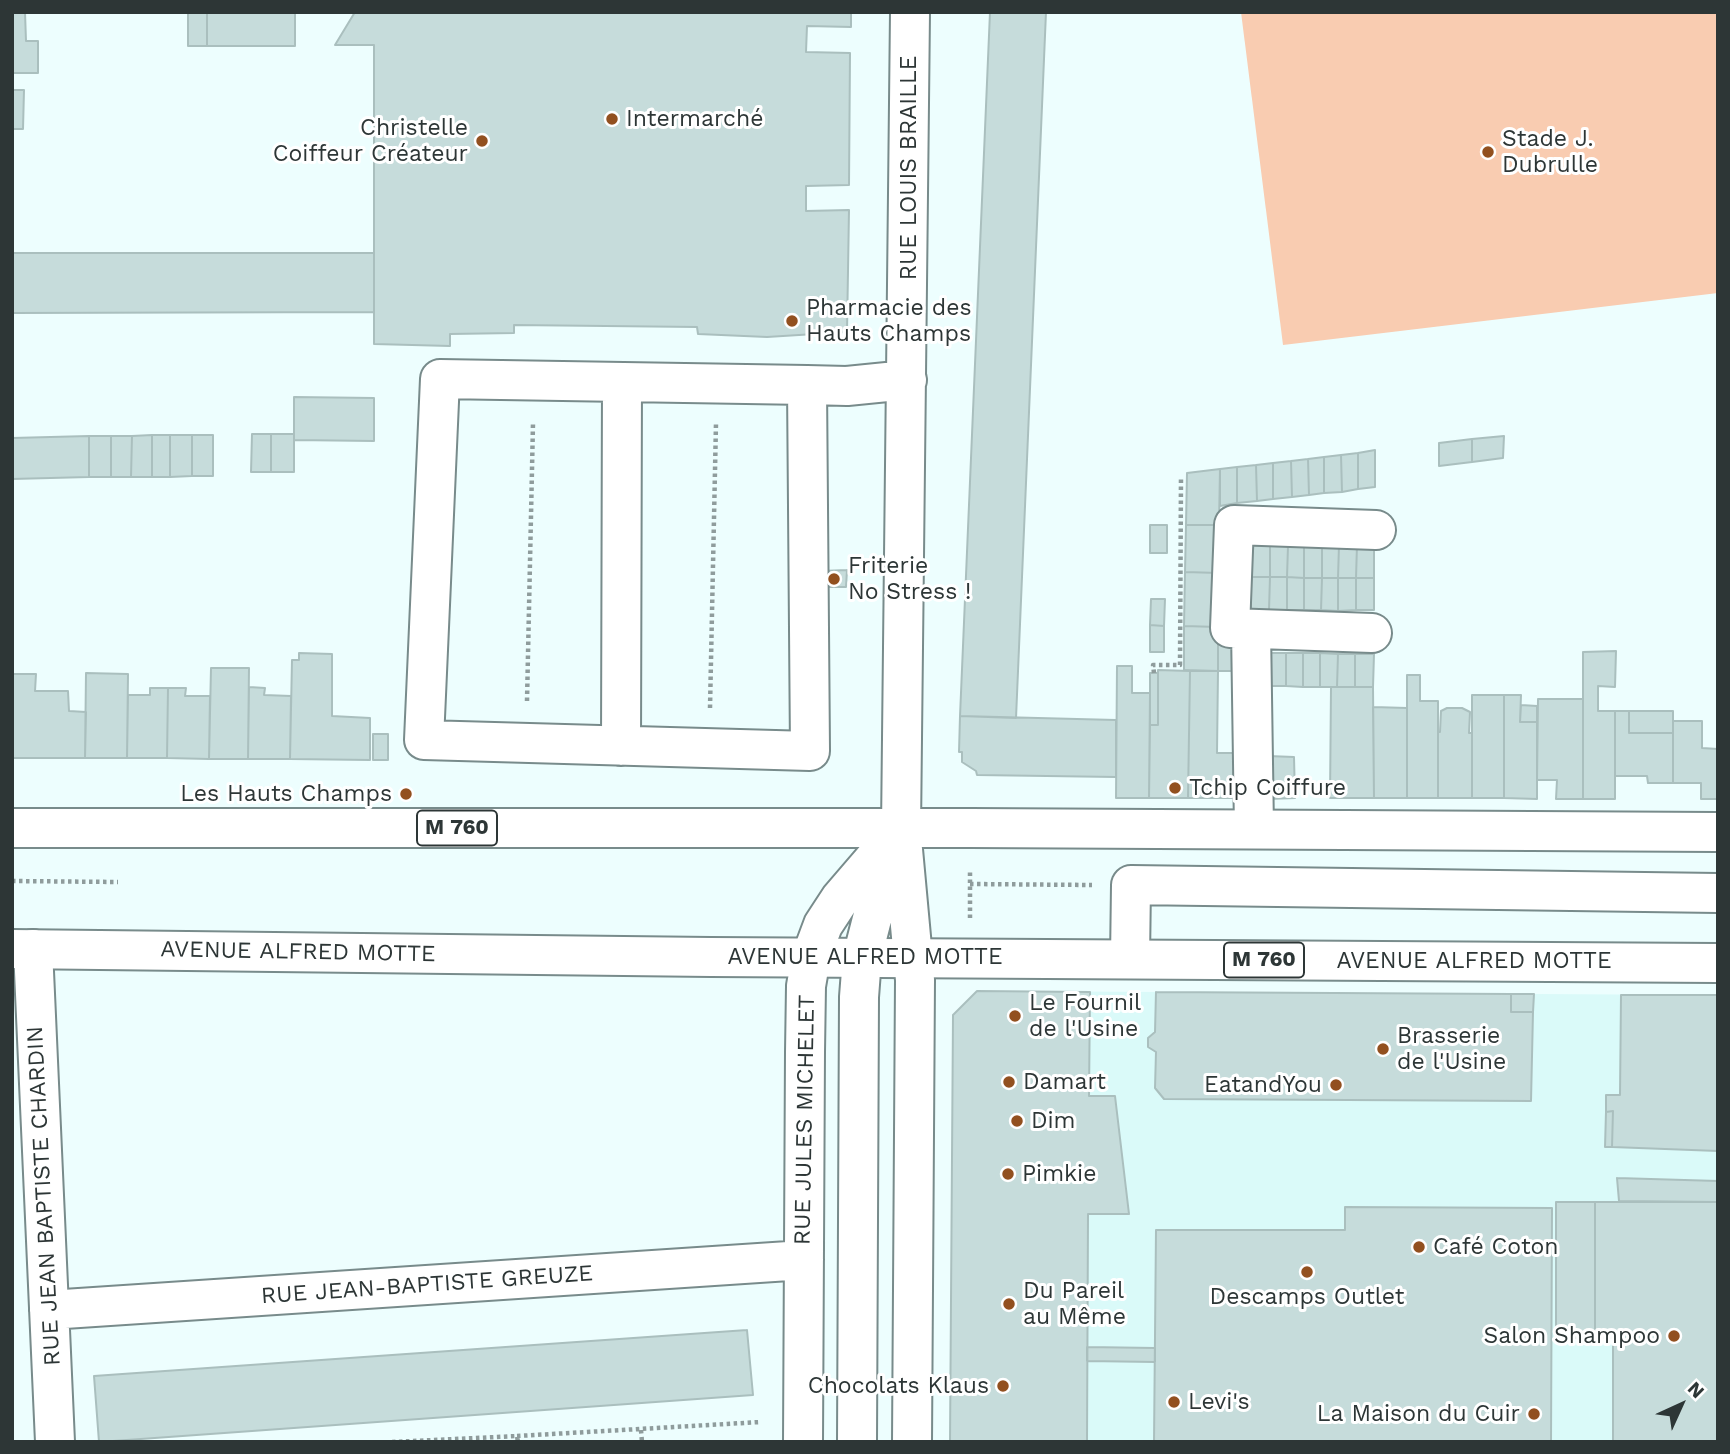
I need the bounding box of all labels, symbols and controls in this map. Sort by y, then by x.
street label: RUE LOUIS BRAILLE [895,56,923,280]
place label: Intermarché [626,105,763,133]
marker: Intermarché [604,111,620,127]
place label: Christelle Coiffeur Créateur [273,114,468,168]
place label: Stade J. Dubrulle [1502,125,1598,179]
marker: Christelle Coiffeur Créateur [474,133,490,149]
marker: Stade J. Dubrulle [1480,144,1496,160]
place label: Pharmacie des Hauts Champs [806,294,972,348]
marker: Pharmacie des Hauts Champs [784,313,800,329]
place label: Friterie No Stress ! [848,552,971,606]
marker: Friterie No Stress ! [826,571,842,587]
place label: Tchip Coiffure [1189,774,1346,802]
place label: Les Hauts Champs [180,780,392,808]
marker: Tchip Coiffure [1167,780,1183,796]
marker: Les Hauts Champs [398,786,414,802]
road number: M 760 [417,810,497,846]
street label: AVENUE ALFRED MOTTE [160,936,436,968]
road number: M 760 [1224,942,1304,978]
street label: AVENUE ALFRED MOTTE [727,943,1003,971]
street label: AVENUE ALFRED MOTTE [1336,947,1612,975]
place label: Le Fournil de l'Usine [1029,989,1141,1043]
street label: RUE JULES MICHELET [789,995,821,1245]
marker: Le Fournil de l'Usine [1007,1008,1023,1024]
place label: Brasserie de l'Usine [1397,1022,1506,1076]
street label: RUE JEAN BAPTISTE CHARDIN [21,1025,67,1367]
marker: Brasserie de l'Usine [1375,1041,1391,1057]
place label: Damart [1023,1068,1106,1096]
place label: EatandYou [1204,1071,1322,1099]
marker: Damart [1001,1074,1017,1090]
marker: EatandYou [1328,1077,1344,1093]
place label: Dim [1031,1107,1076,1135]
marker: Dim [1009,1113,1025,1129]
place label: Pimkie [1022,1160,1096,1188]
marker: Pimkie [1000,1166,1016,1182]
place label: Café Coton [1433,1233,1559,1261]
marker: Café Coton [1411,1239,1427,1255]
street label: RUE JEAN-BAPTISTE GREUZE [260,1260,594,1310]
marker: Descamps Outlet [1299,1264,1315,1280]
place label: Du Pareil au Même [1023,1277,1126,1331]
place label: Descamps Outlet [1210,1283,1404,1311]
marker: Du Pareil au Même [1001,1296,1017,1312]
place label: Salon Shampoo [1484,1322,1660,1350]
marker: Salon Shampoo [1666,1328,1682,1344]
north arrow [1646,1370,1716,1440]
place label: Chocolats Klaus [808,1372,989,1400]
text: N [1683,1377,1709,1403]
marker: Chocolats Klaus [995,1378,1011,1394]
place label: Levi's [1188,1388,1250,1416]
marker: Levi's [1166,1394,1182,1410]
place label: La Maison du Cuir [1317,1400,1520,1428]
marker: La Maison du Cuir [1526,1406,1542,1422]

